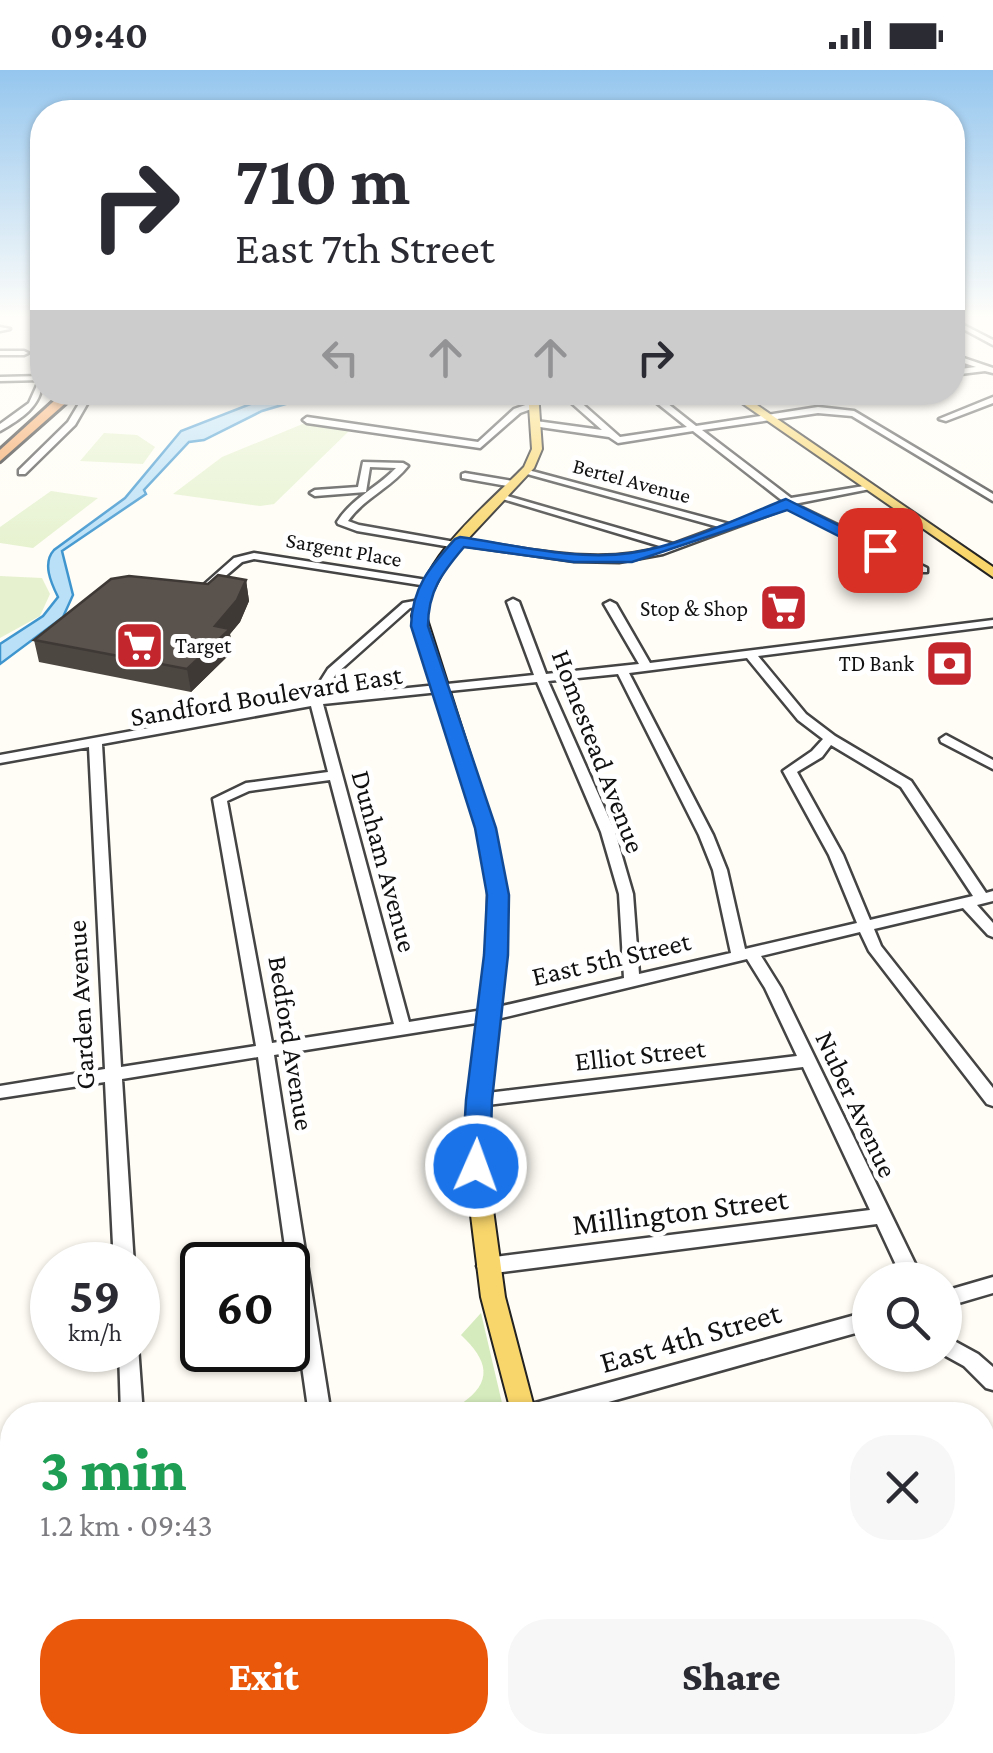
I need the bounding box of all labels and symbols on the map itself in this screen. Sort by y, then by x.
street label: Bertel Avenue [570,453,694,508]
pin [838,508,923,593]
street label: Sargent Place [284,527,404,572]
supermarket icon: Stop & Shop [757,582,809,634]
place label: Stop & Shop [640,596,748,621]
supermarket icon: Target [114,619,166,671]
place label: Target [175,633,232,658]
bank icon: TD Bank [923,637,975,689]
street label: Homestead Avenue [546,645,652,857]
place label: TD Bank [839,651,914,676]
street label: Sandford Boulevard East [128,659,405,732]
street label: Dunham Avenue [345,767,424,955]
street label: Garden Avenue [61,919,100,1091]
street label: East 5th Street [529,925,694,992]
street label: Bedford Avenue [262,954,321,1133]
street label: Nuber Avenue [809,1026,904,1182]
street label: Elliot Street [573,1032,708,1077]
position arrow [424,1114,528,1218]
street label: Millington Street [570,1180,790,1242]
speed limit sign: 60 [180,1242,310,1372]
street label: East 4th Street [595,1294,785,1380]

